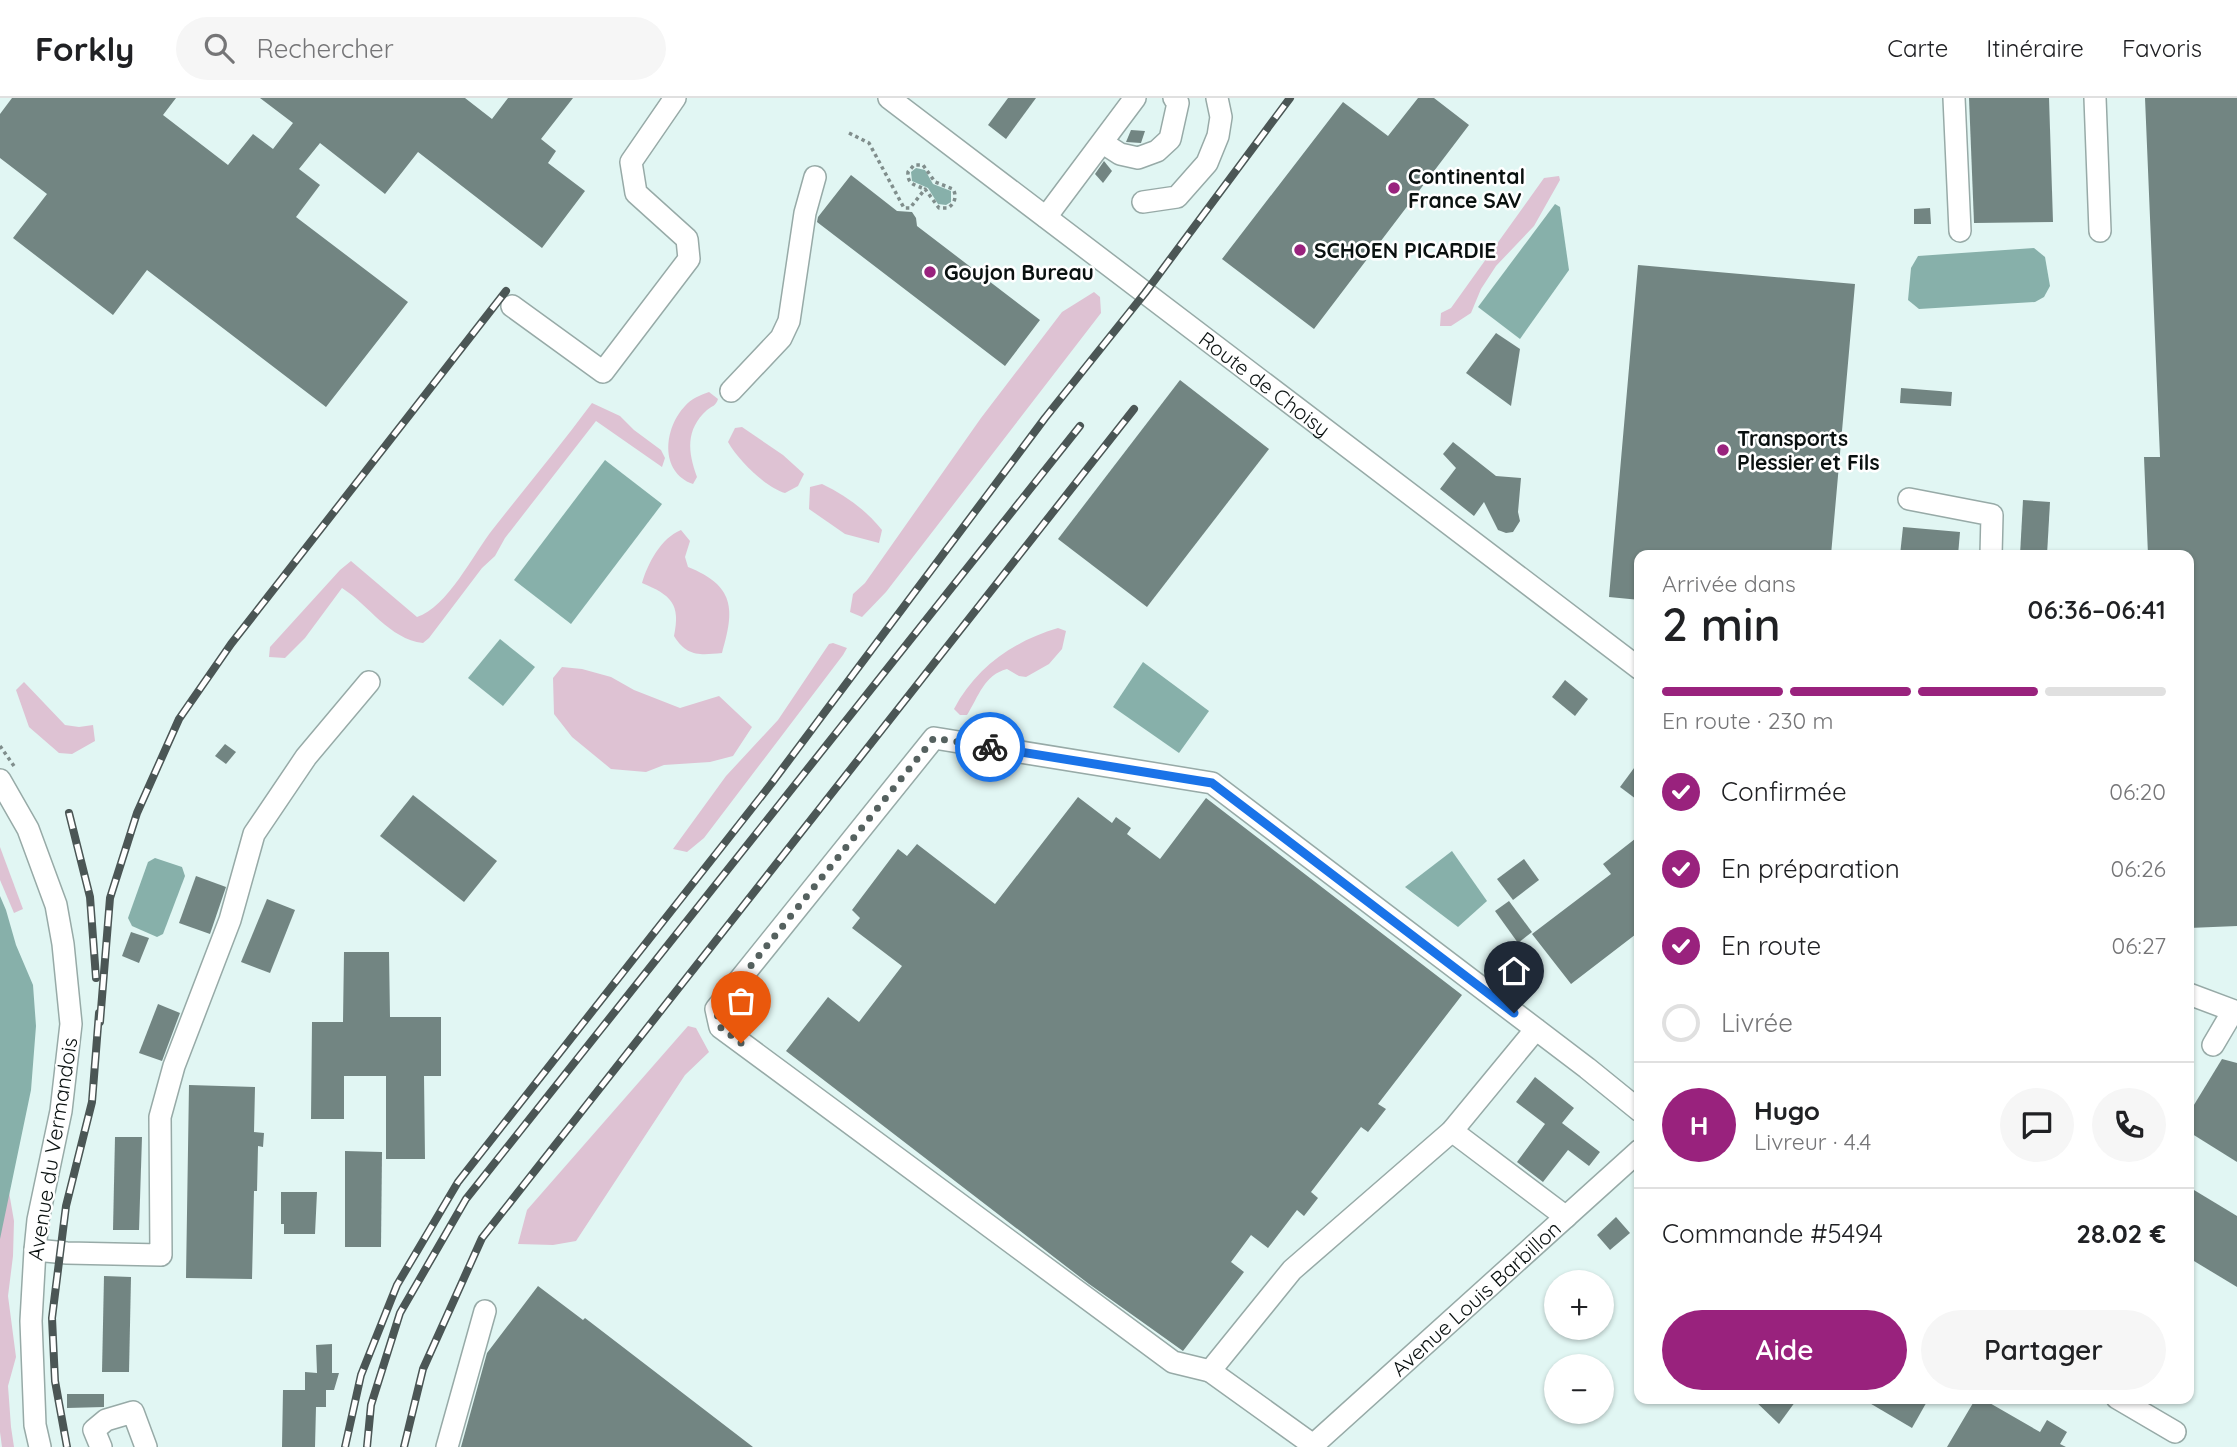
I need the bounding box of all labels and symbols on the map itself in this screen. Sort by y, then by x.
place label: Continental France SAV [1408,163,1525,213]
marker: Continental France SAV [1386,180,1402,196]
place label: SCHOEN PICARDIE [1314,237,1496,263]
marker: SCHOEN PICARDIE [1292,242,1308,258]
place label: Goujon Bureau [944,259,1094,285]
marker: Goujon Bureau [922,264,938,280]
street label: Route de Choisy [1194,325,1336,442]
place label: Transports Plessier et Fils [1737,425,1880,475]
marker: Transports Plessier et Fils [1715,442,1731,458]
courier [955,712,1025,782]
pin [1484,941,1544,1013]
pin [711,971,771,1043]
street label: Avenue du Vermandois [22,1036,82,1262]
street label: Avenue Louis Barbillon [1386,1215,1566,1381]

